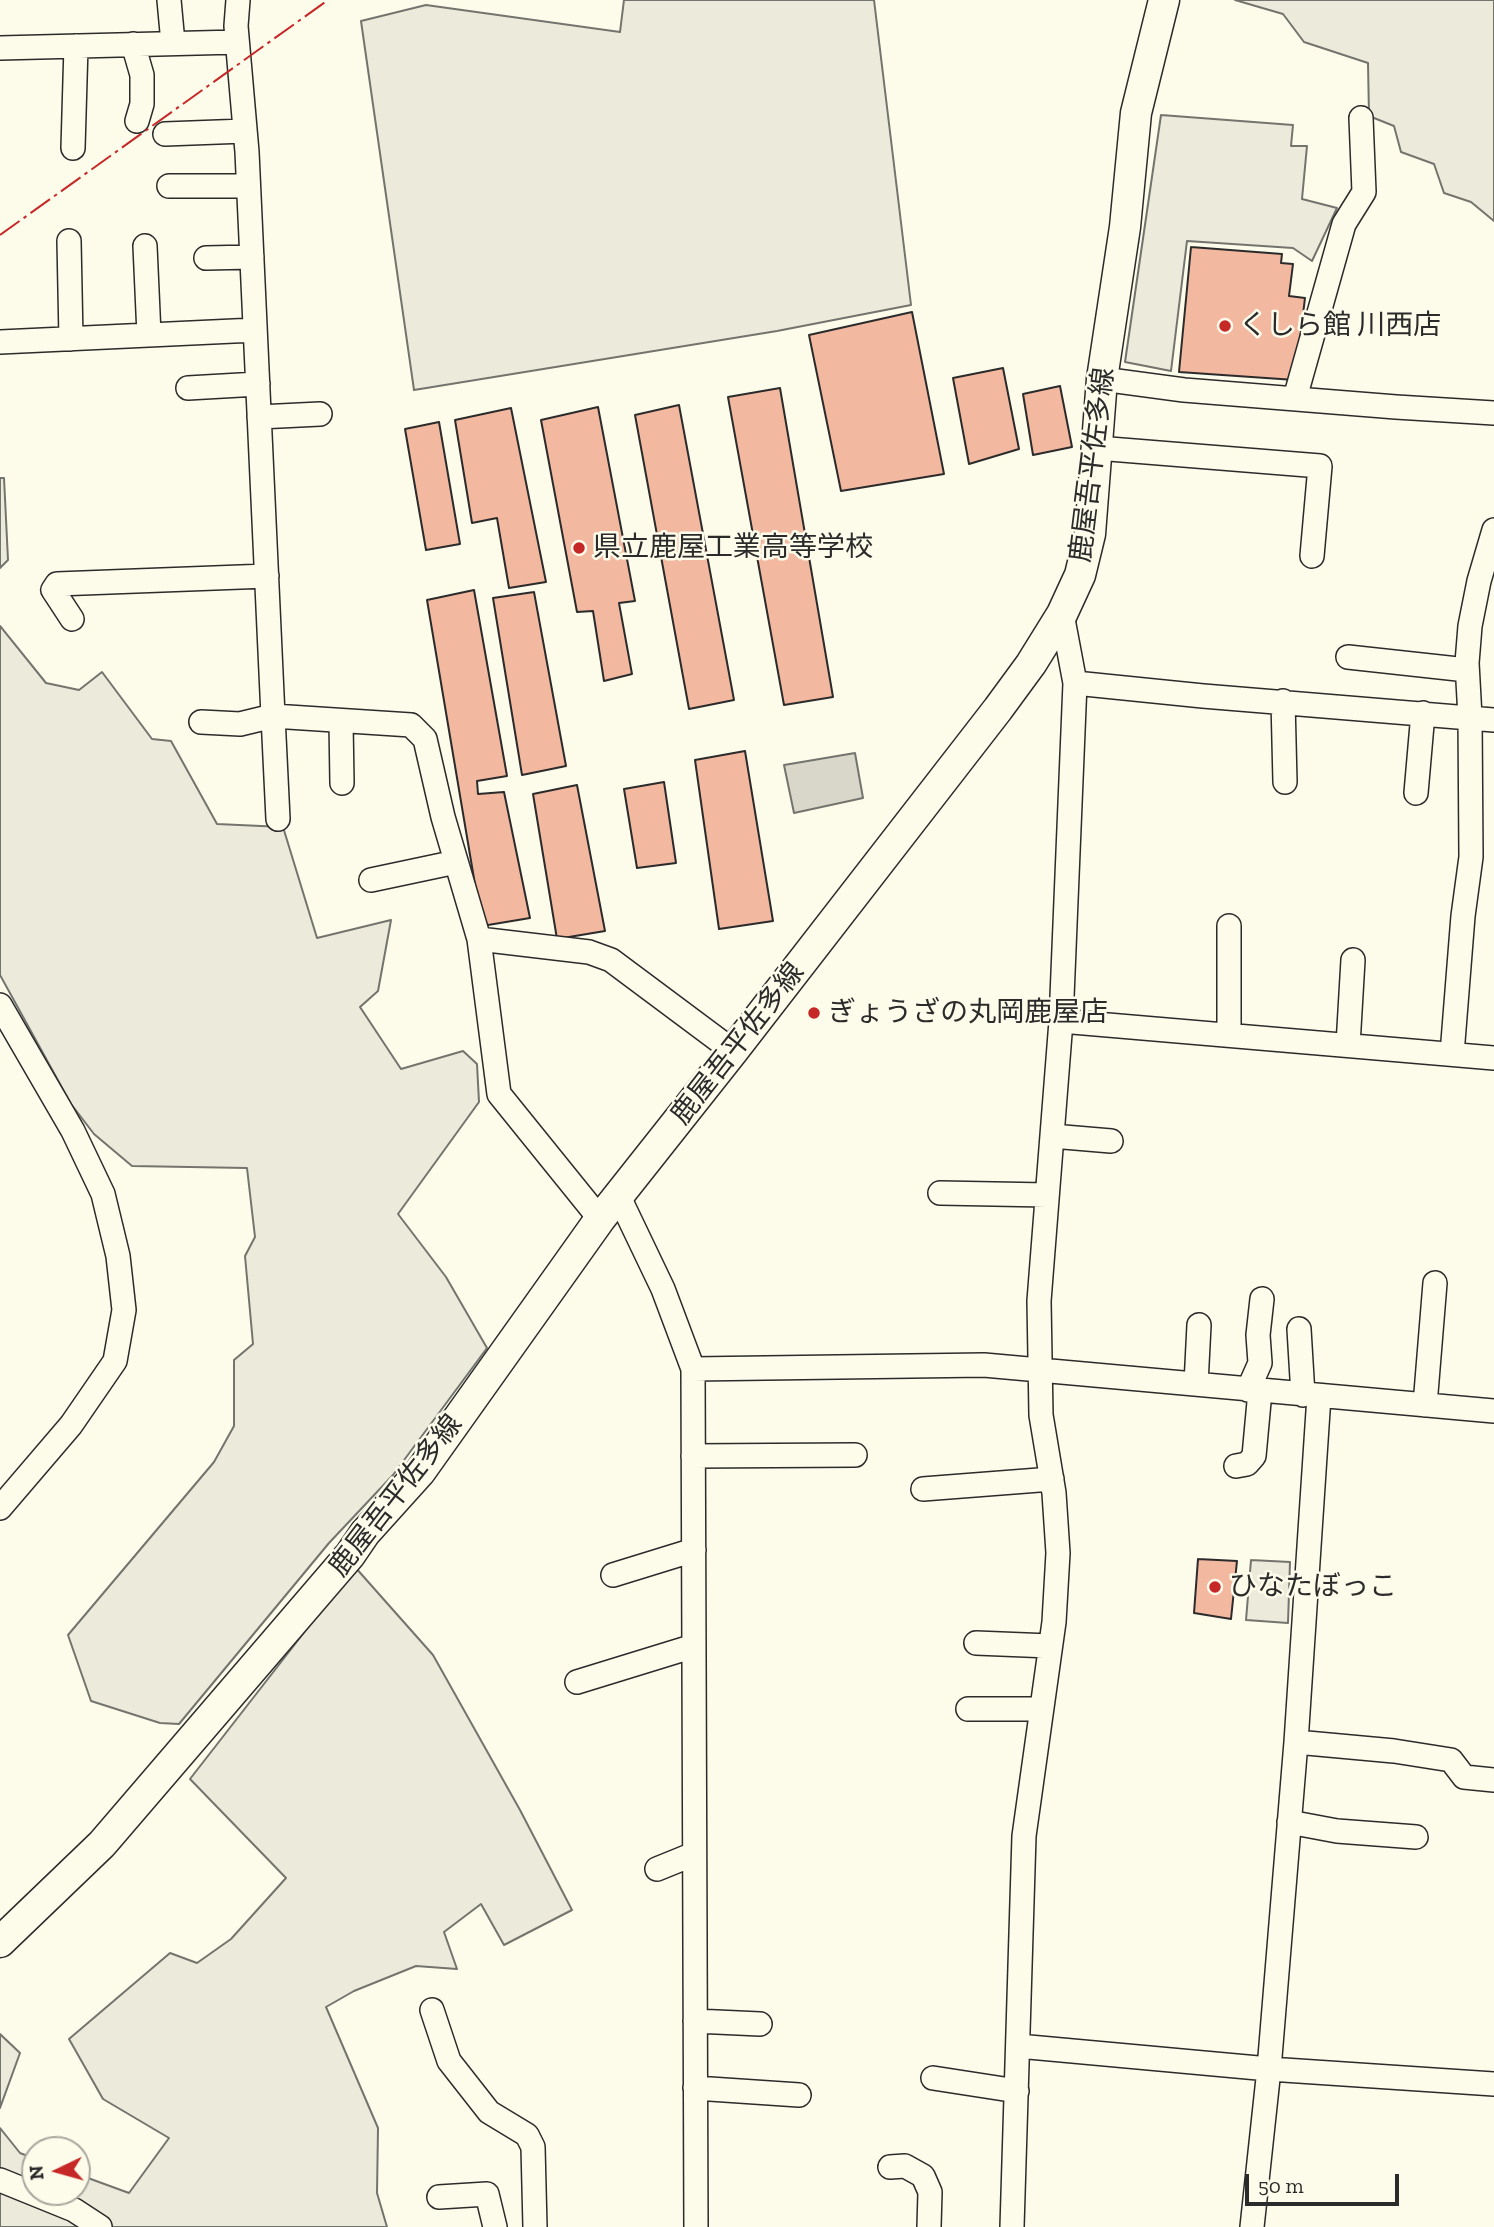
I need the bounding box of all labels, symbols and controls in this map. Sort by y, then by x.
place label: くしら館 川西店 [1239,309,1441,343]
marker: くしら館 川西店 [1217,318,1233,334]
street label: 鹿屋吾平佐多線 [1064,366,1122,564]
place label: 県立鹿屋工業高等学校 [593,531,873,565]
marker: 県立鹿屋工業高等学校 [571,540,587,556]
street label: 鹿屋吾平佐多線 [664,956,812,1132]
place label: ぎょうざの丸岡鹿屋店 [828,996,1108,1030]
marker: ぎょうざの丸岡鹿屋店 [806,1005,822,1021]
street label: 鹿屋吾平佐多線 [322,1408,470,1584]
place label: ひなたぼっこ [1229,1570,1397,1604]
marker: ひなたぼっこ [1207,1579,1223,1595]
north arrow [21,2136,91,2206]
scale bar [1249,2160,1403,2204]
text: N [24,2165,49,2181]
text: 50 m [1258,2173,1304,2198]

